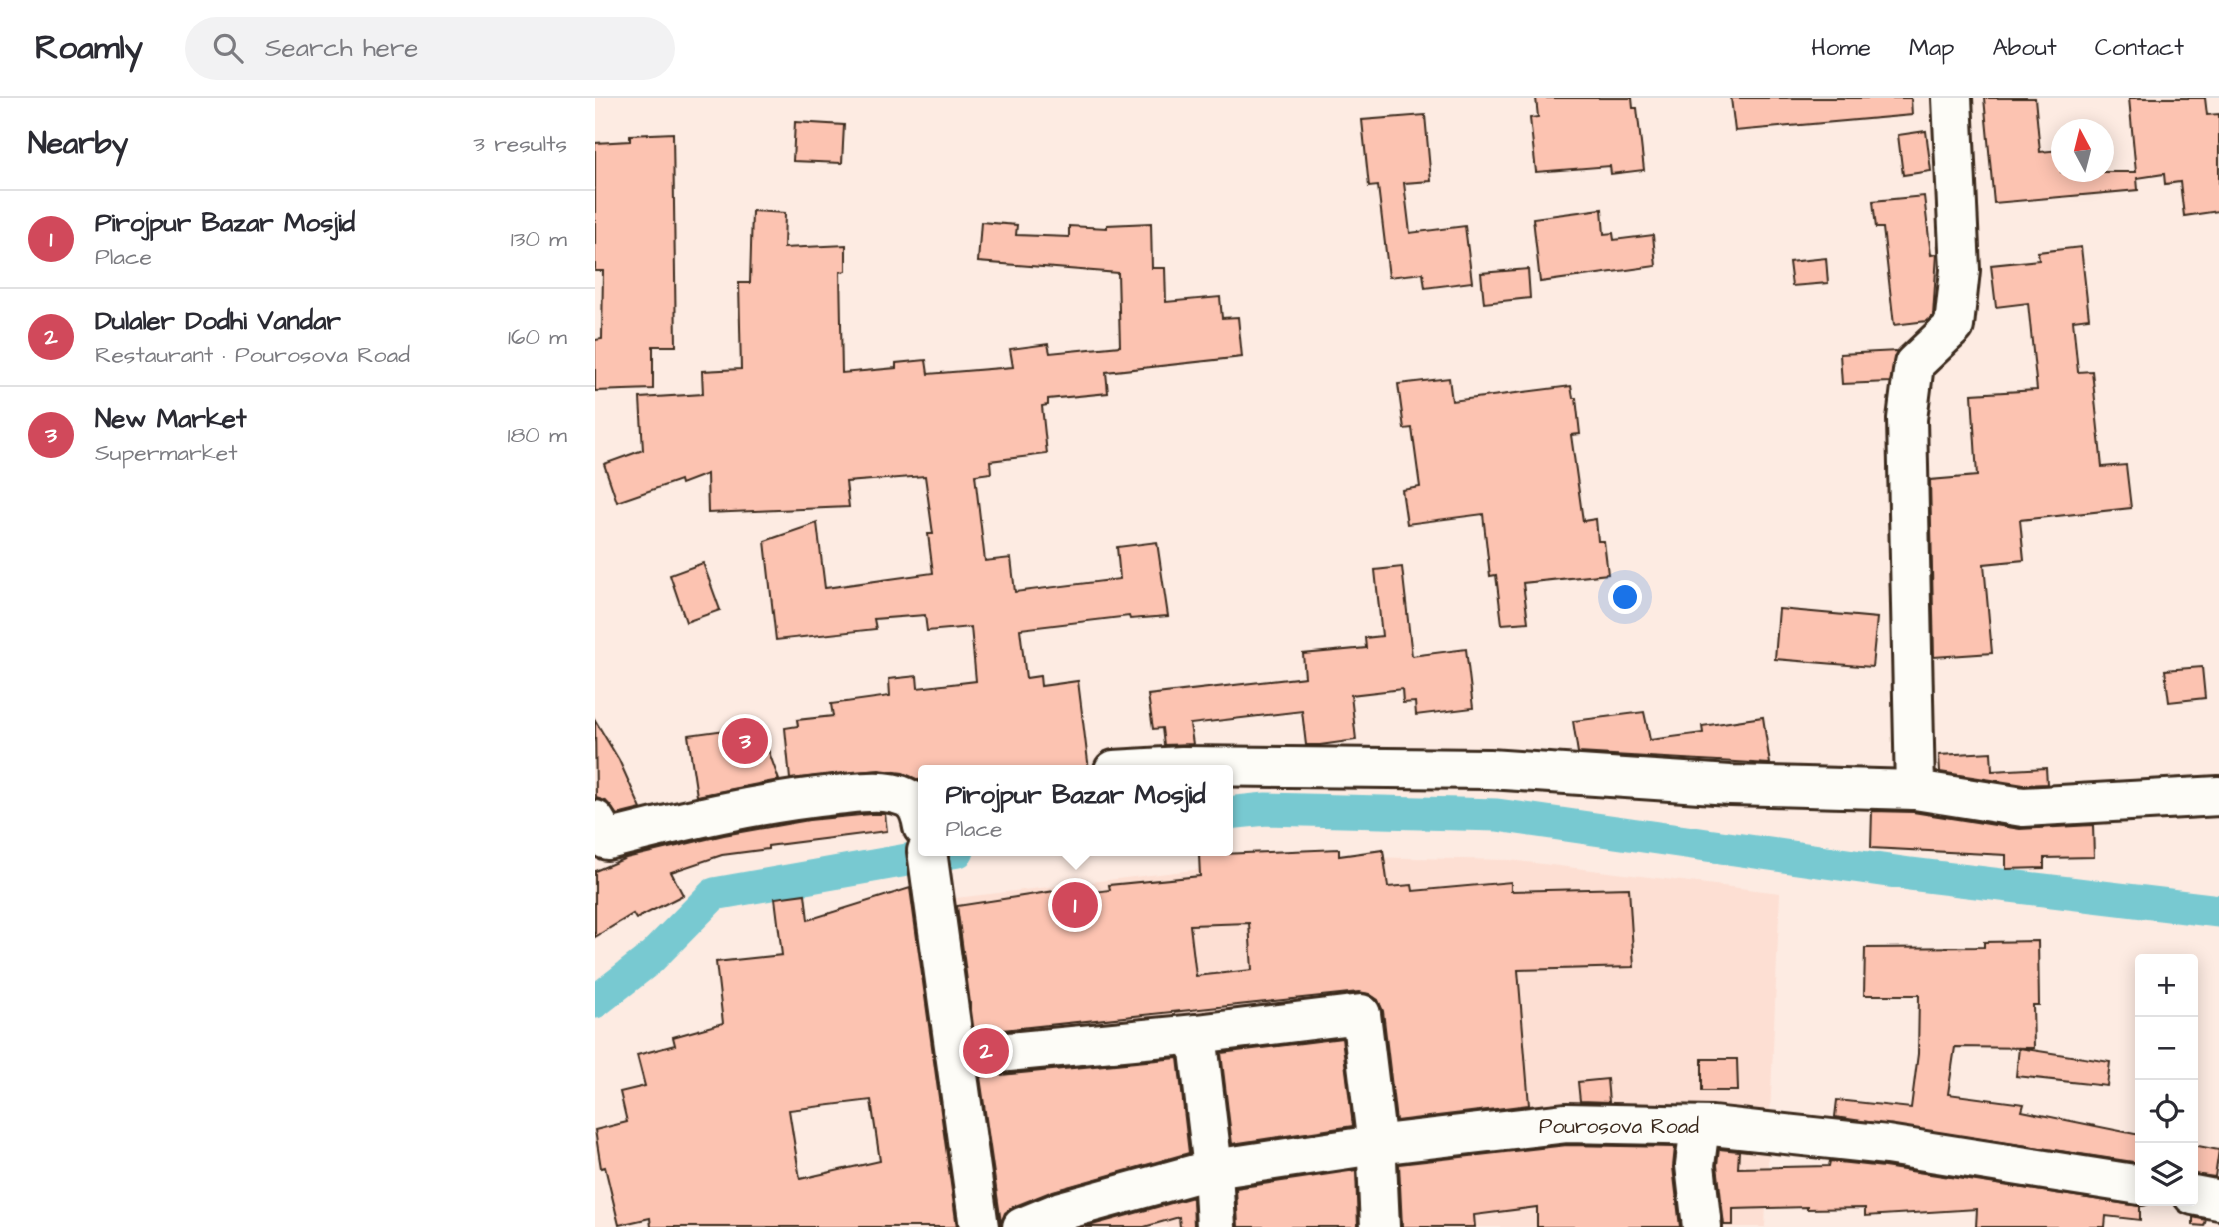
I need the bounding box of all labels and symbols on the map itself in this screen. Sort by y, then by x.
north arrow [2051,119,2114,182]
your location [1608,580,1642,614]
pin: 3 [722,715,768,767]
pin: 1 [1052,879,1098,931]
pin: 2 [963,1025,1009,1077]
street label: Pourosova Road [1539,1112,1699,1141]

